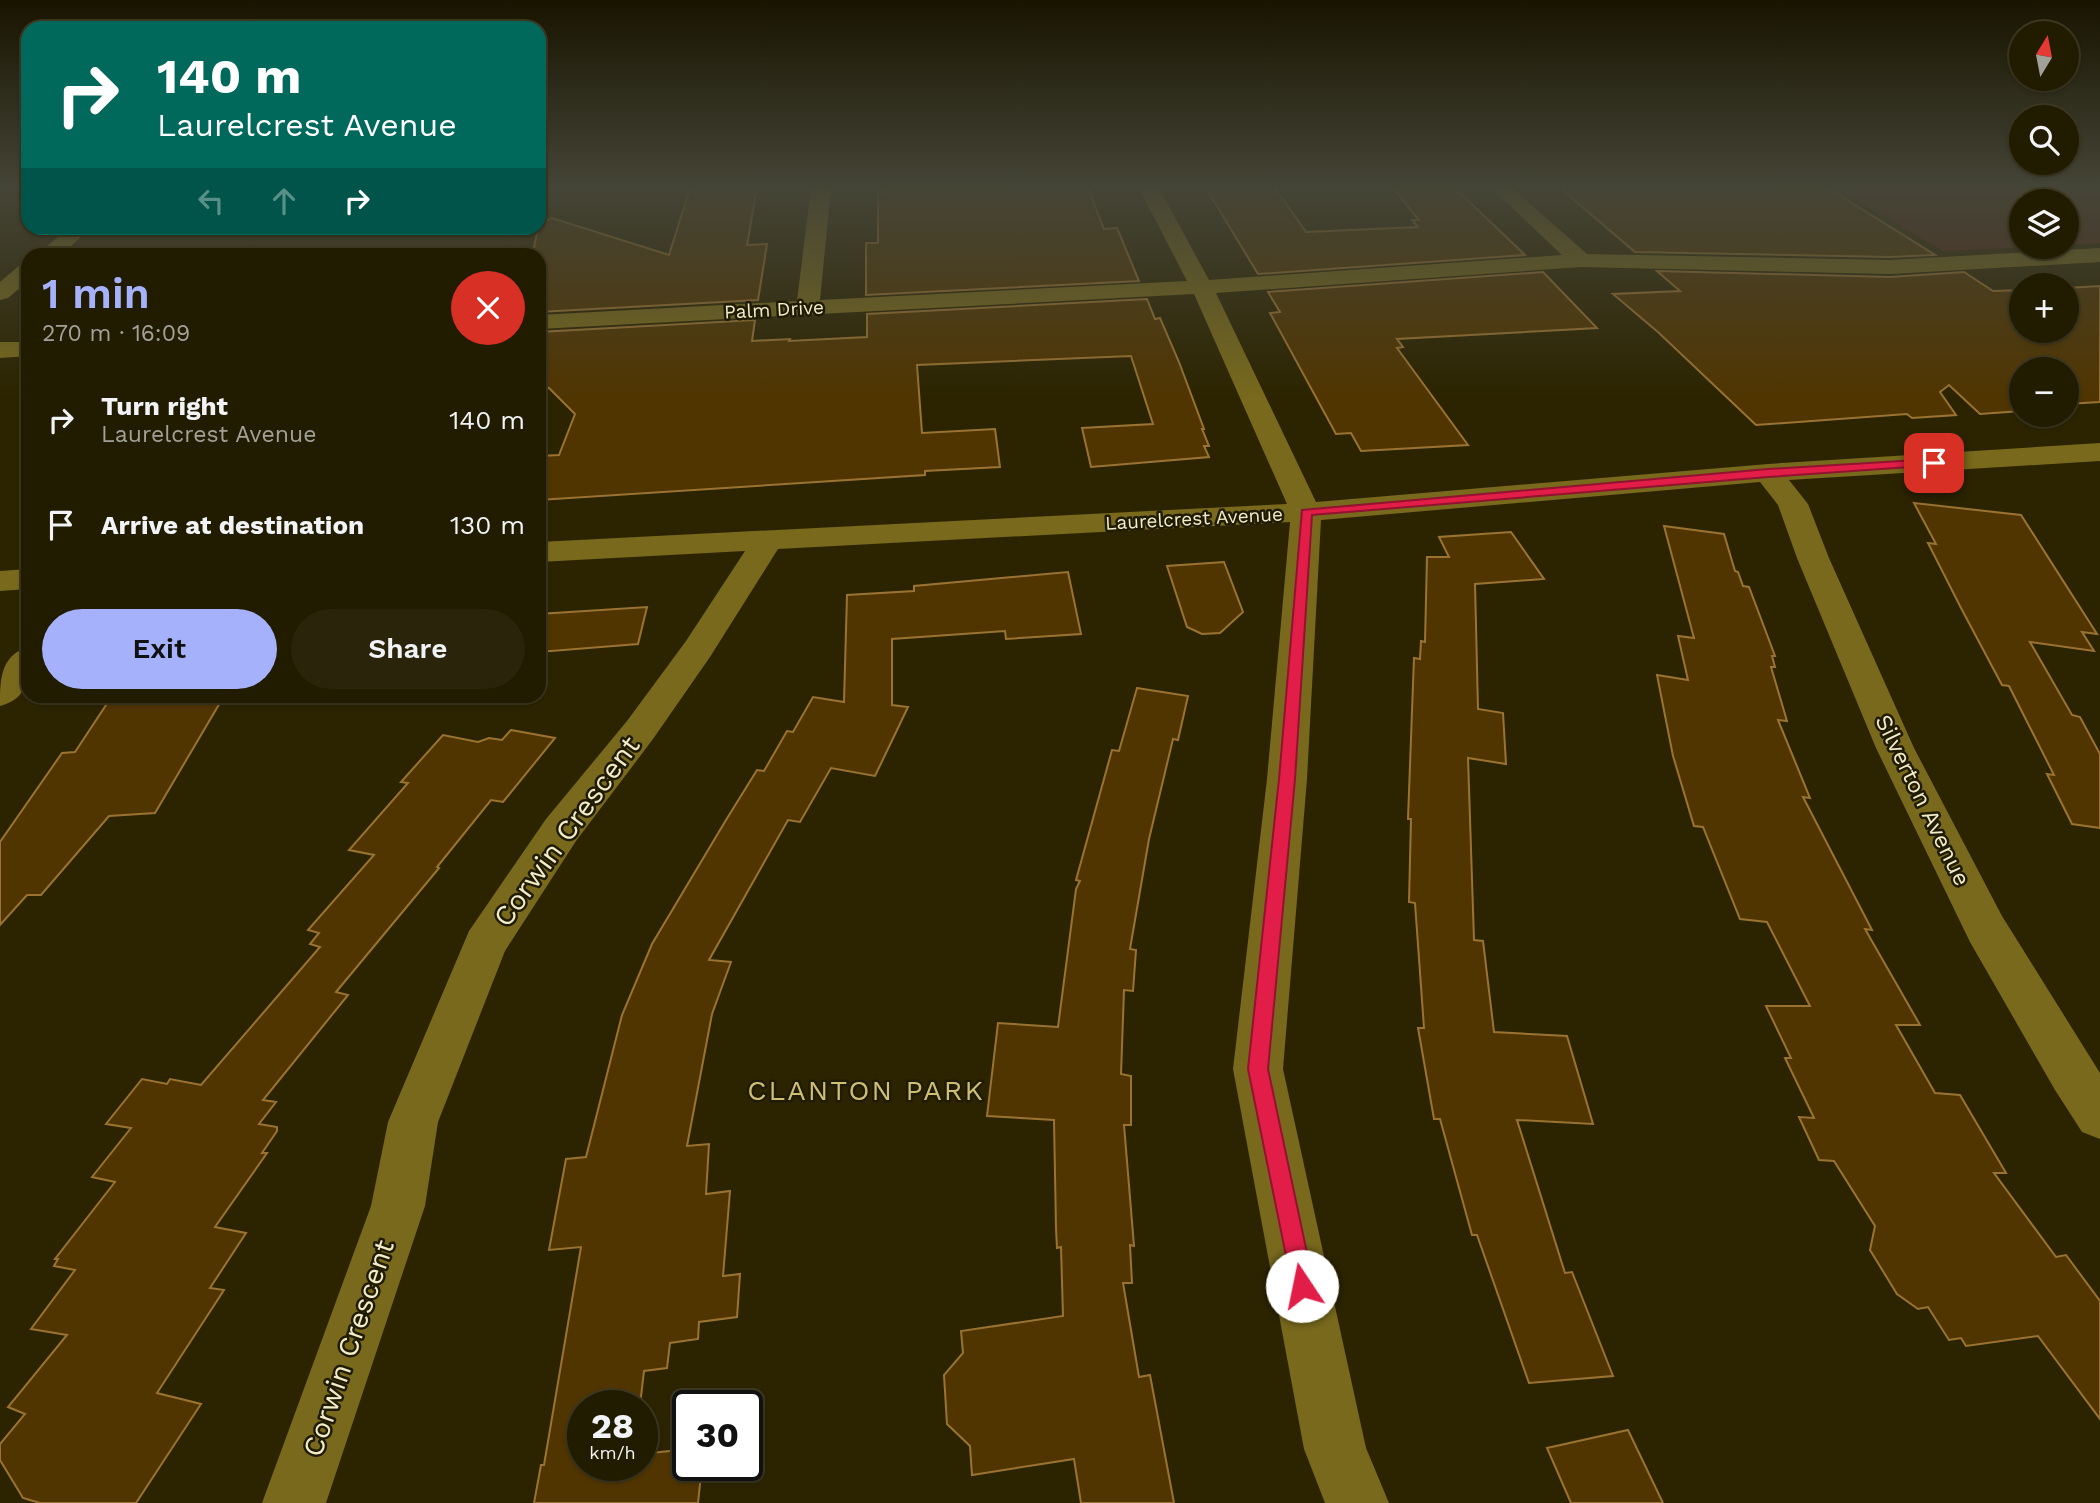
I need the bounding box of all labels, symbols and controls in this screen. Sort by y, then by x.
north arrow [2009,21,2079,91]
map controls [2009,21,2079,427]
text: 140 m [157,47,301,105]
icon: right [42,49,133,140]
button: search [2009,105,2079,175]
text: Laurelcrest Avenue [157,106,457,144]
icon: left [192,182,230,220]
icon: ahead [265,182,303,220]
icon: right [338,182,376,220]
button: layers [2009,189,2079,259]
text: 1 min [42,269,150,318]
button: close [451,271,525,345]
button: + [2009,273,2079,343]
street label: Palm Drive [723,295,825,324]
text: 270 m · 16:09 [42,320,190,347]
button: − [2009,357,2079,427]
text: Turn right [101,391,228,421]
icon: right [42,401,80,439]
text: 140 m [449,405,525,435]
text: Laurelcrest Avenue [101,421,317,448]
pin [1904,433,1964,493]
icon: arrive [1915,444,1953,482]
street label: Laurelcrest Avenue [1105,502,1284,535]
icon: arrive [42,506,80,544]
text: Arrive at destination [101,510,364,540]
text: 130 m [450,510,525,540]
button: Exit [42,609,277,689]
button: Share [291,609,525,689]
street label: Silverton Avenue [1869,710,1976,890]
street label: Corwin Crescent [486,730,647,933]
district label: CLANTON PARK [747,1074,985,1107]
street label: Corwin Crescent [296,1235,401,1461]
position arrow [1265,1249,1339,1323]
speed limit sign: 30 [672,1390,763,1481]
text: 28 [591,1405,634,1447]
text: km/h [589,1442,636,1463]

